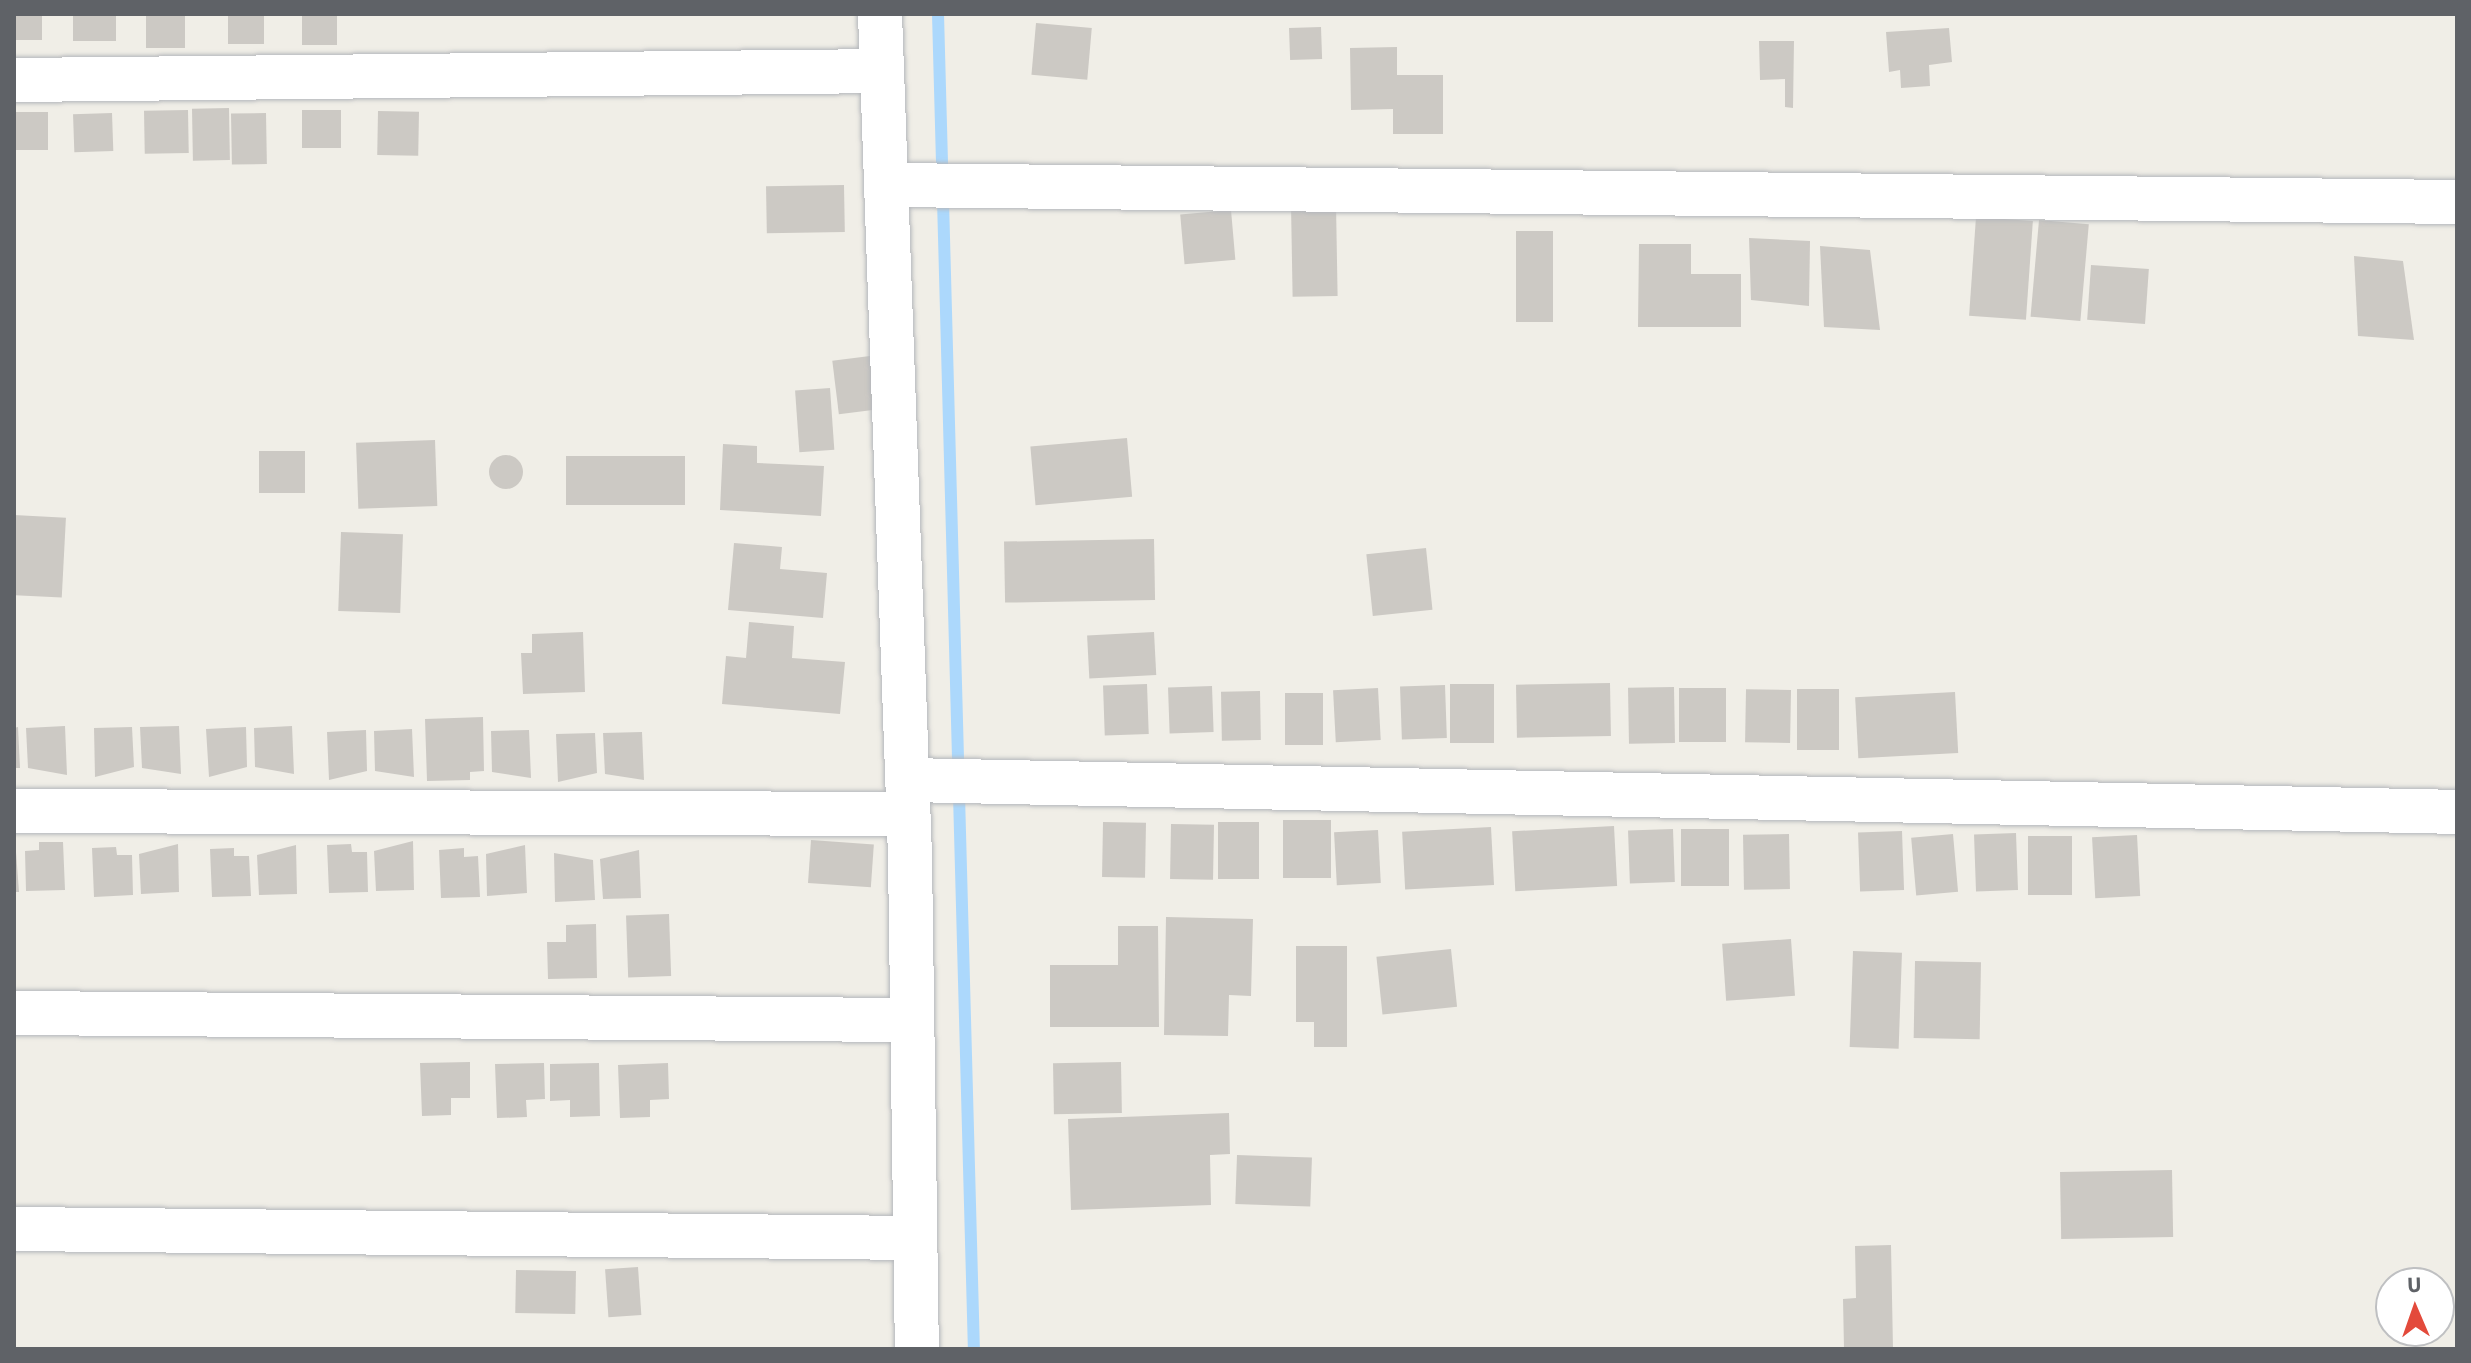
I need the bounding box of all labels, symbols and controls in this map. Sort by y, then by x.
north arrow [2375,1267,2455,1347]
text: U [2406,1269,2422,1301]

